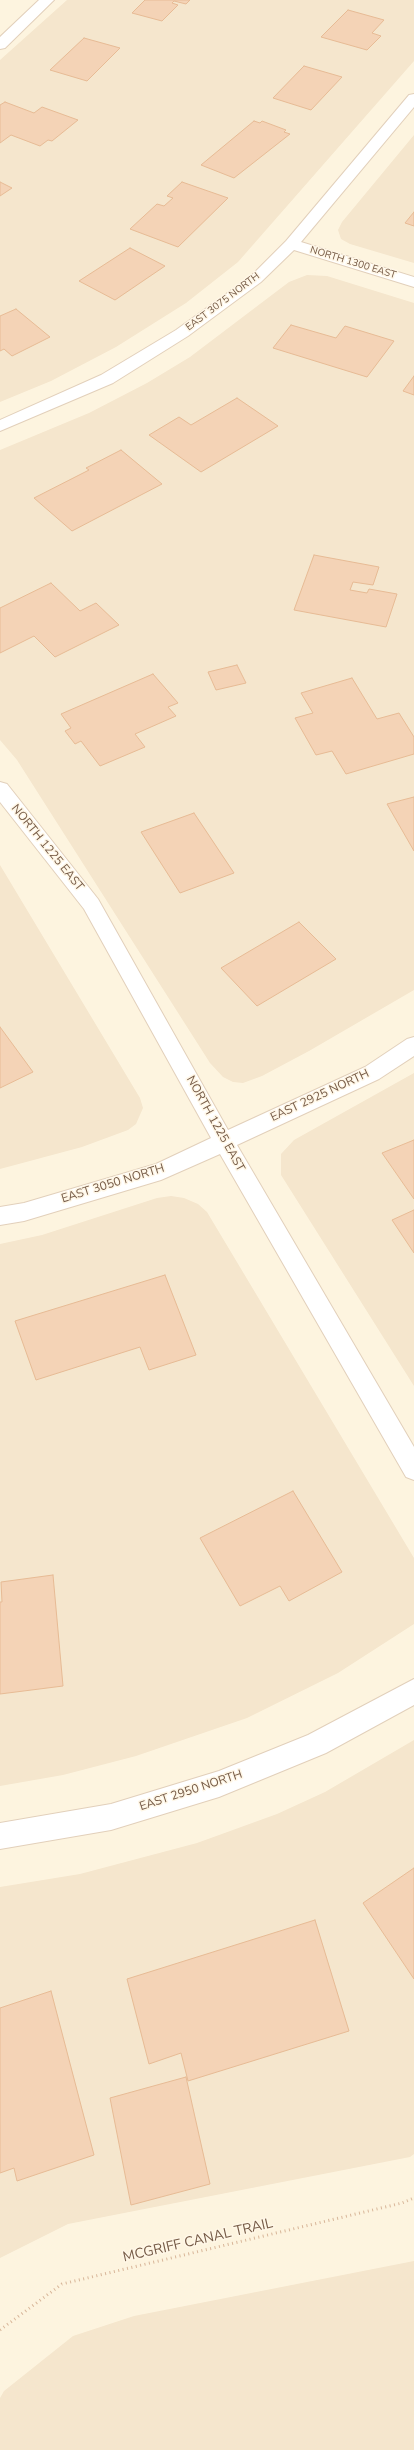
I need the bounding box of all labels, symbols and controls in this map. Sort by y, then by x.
street label: NORTH 1300 EAST [309,244,397,282]
street label: EAST 3075 NORTH [184,270,262,334]
street label: NORTH 1225 EAST [8,802,86,894]
street label: EAST 2925 NORTH [268,1067,372,1125]
street label: NORTH 1225 EAST [183,1074,247,1174]
street label: EAST 3050 NORTH [60,1161,166,1207]
street label: EAST 2950 NORTH [138,1768,244,1814]
street label: MCGRIFF CANAL TRAIL [121,2216,275,2266]

